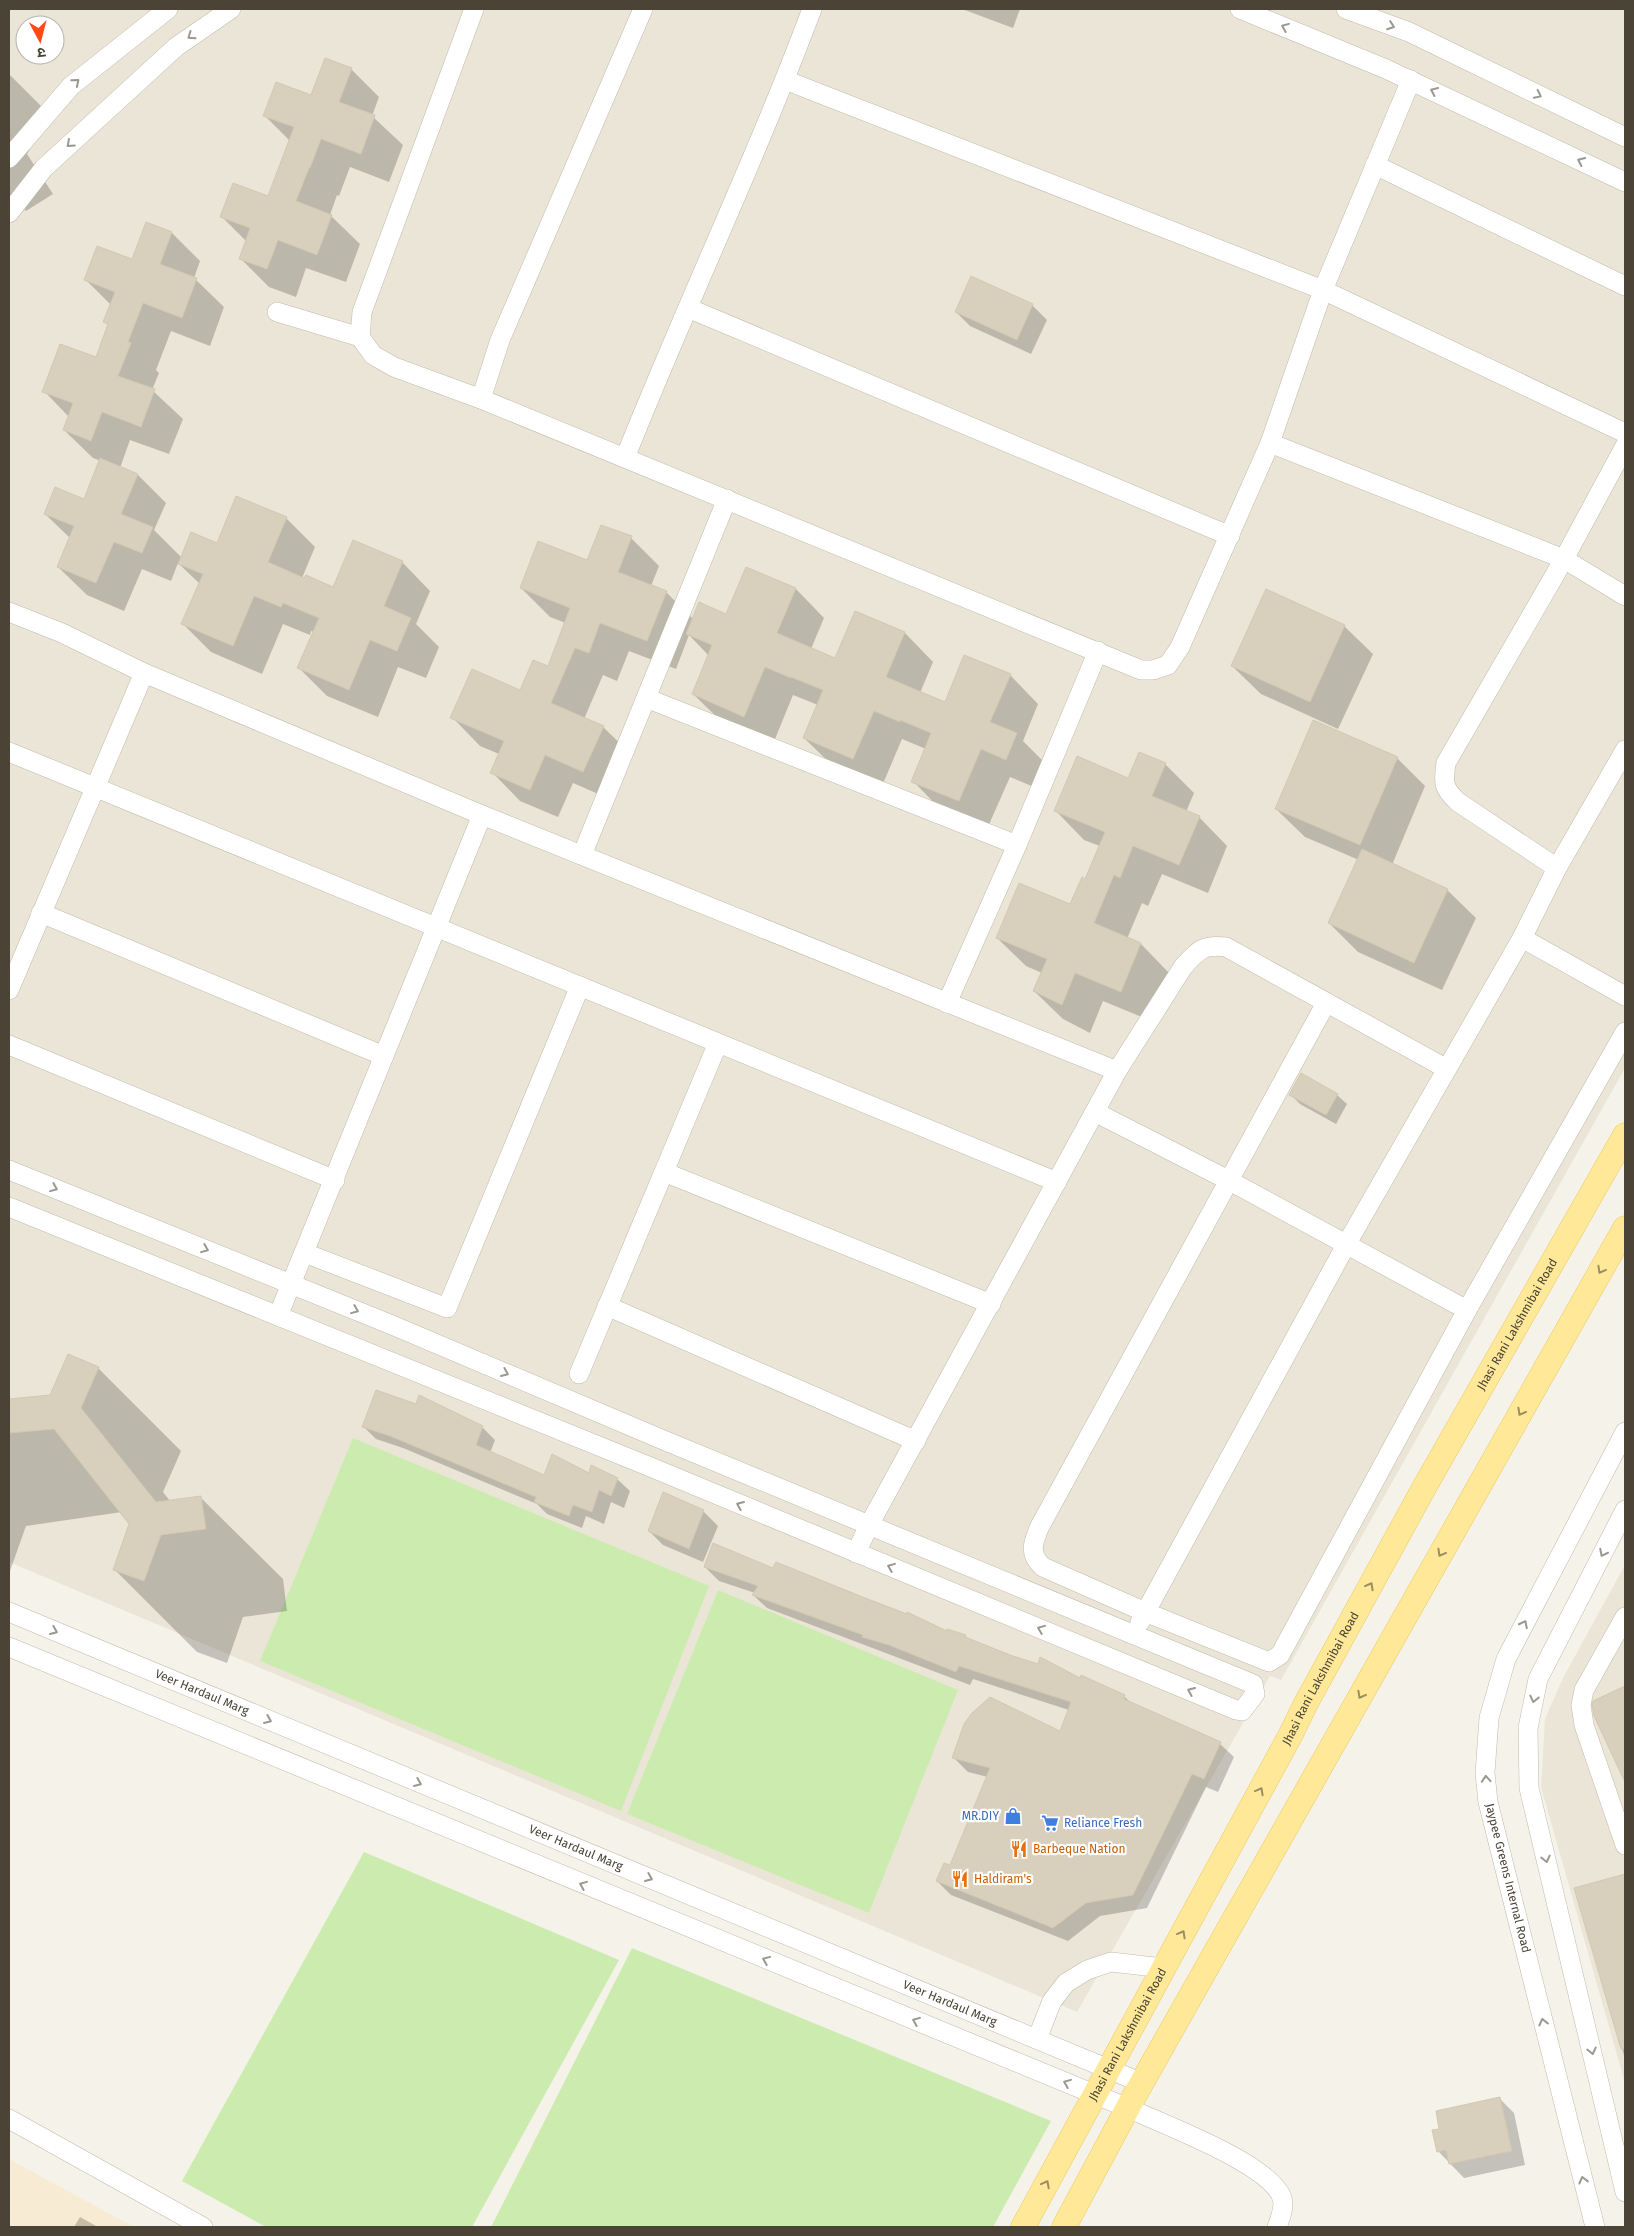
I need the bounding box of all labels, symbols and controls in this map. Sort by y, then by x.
north arrow [15,15,65,65]
one-way arrow [1386,20,1395,30]
one-way arrow [1281,23,1290,34]
one-way arrow [188,30,197,39]
text: उ [36,43,47,61]
one-way arrow [70,80,79,88]
one-way arrow [1430,87,1439,98]
one-way arrow [1533,89,1542,99]
one-way arrow [66,138,75,147]
one-way arrow [1577,157,1586,167]
one-way arrow [49,1182,58,1193]
one-way arrow [200,1243,209,1253]
street label: Jhasi Rani Lakshmibai Road [1474,1256,1560,1393]
one-way arrow [1598,1265,1608,1274]
one-way arrow [350,1304,359,1314]
one-way arrow [500,1367,509,1377]
one-way arrow [1518,1406,1528,1415]
one-way arrow [737,1500,745,1510]
one-way arrow [1438,1548,1448,1557]
one-way arrow [1599,1548,1609,1557]
one-way arrow [887,1563,895,1573]
one-way arrow [1364,1583,1374,1592]
street label: Jhasi Rani Lakshmibai Road [1279,1609,1362,1748]
one-way arrow [1518,1620,1528,1629]
one-way arrow [49,1625,58,1635]
one-way arrow [1037,1625,1046,1635]
street label: Veer Hardaul Marg [153,1667,252,1718]
one-way arrow [1187,1687,1196,1698]
one-way arrow [1358,1689,1368,1698]
one-way arrow [1529,1695,1540,1704]
one-way arrow [263,1714,272,1725]
one-way arrow [1481,1775,1492,1783]
one-way arrow [414,1777,422,1787]
one-way arrow [1254,1787,1264,1796]
street label: Jaypee Greens Internal Road [1483,1802,1533,1954]
shop icon: MR.DIY [1003,1806,1023,1826]
place label: MR.DIY [962,1809,999,1823]
supermarket icon: Reliance Fresh [1040,1813,1060,1833]
place label: Reliance Fresh [1064,1816,1142,1830]
street label: Veer Hardaul Marg [527,1822,626,1874]
restaurant icon: Barbeque Nation [1009,1839,1029,1859]
place label: Barbeque Nation [1033,1842,1126,1856]
one-way arrow [1540,1855,1551,1864]
restaurant icon: Haldiram's [950,1869,970,1889]
one-way arrow [644,1872,653,1883]
place label: Haldiram's [974,1872,1032,1886]
one-way arrow [579,1880,588,1891]
one-way arrow [1176,1930,1186,1939]
one-way arrow [762,1955,771,1966]
street label: Jhasi Rani Lakshmibai Road [1086,1966,1169,2104]
street label: Veer Hardaul Marg [901,1977,1000,2029]
one-way arrow [912,2017,921,2027]
one-way arrow [1539,2019,1549,2027]
one-way arrow [1586,2047,1597,2056]
one-way arrow [1063,2078,1072,2089]
one-way arrow [1578,2175,1589,2184]
one-way arrow [1040,2181,1050,2190]

